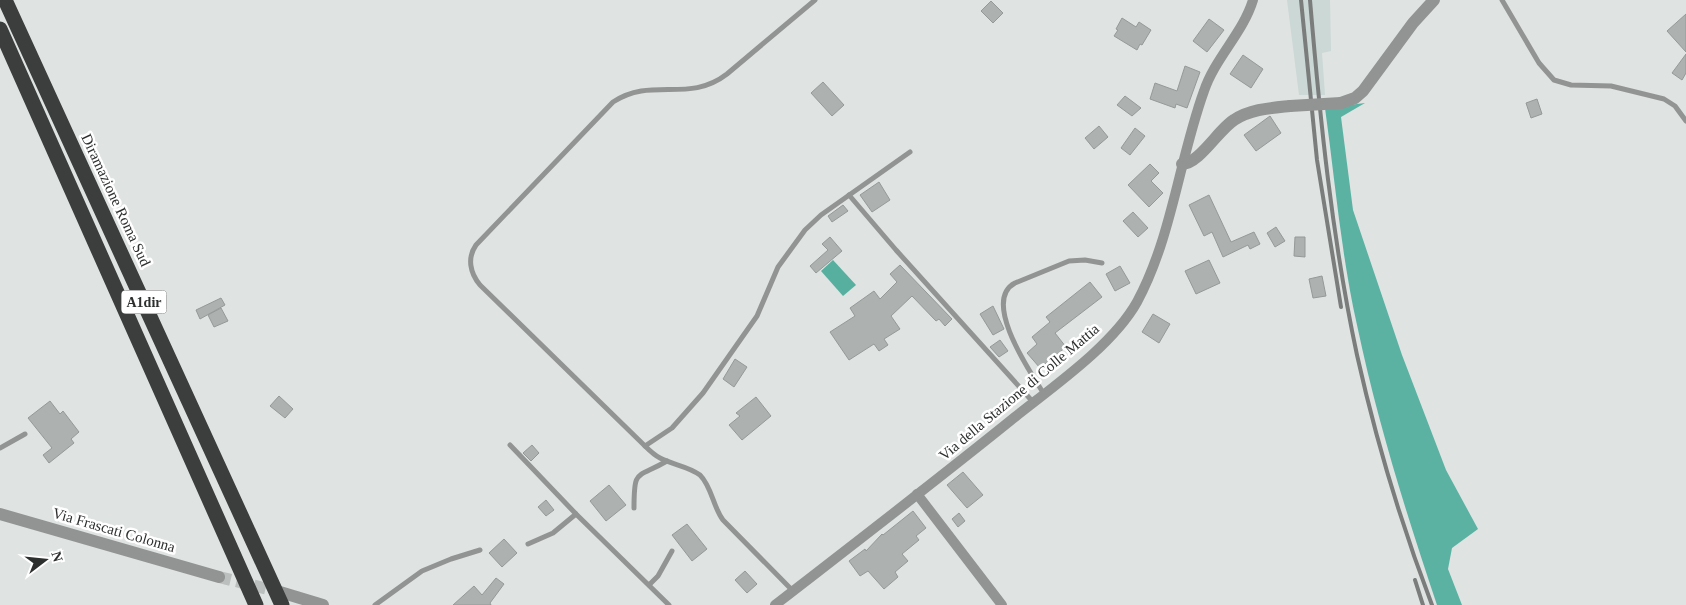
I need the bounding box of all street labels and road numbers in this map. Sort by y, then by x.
street label: Diramazione Roma Sud [78,131,154,269]
road number: A1dir [122,290,166,314]
street label: Via della Stazione di Colle Mattia [936,320,1102,464]
street label: Via Frascati Colonna [51,505,177,555]

